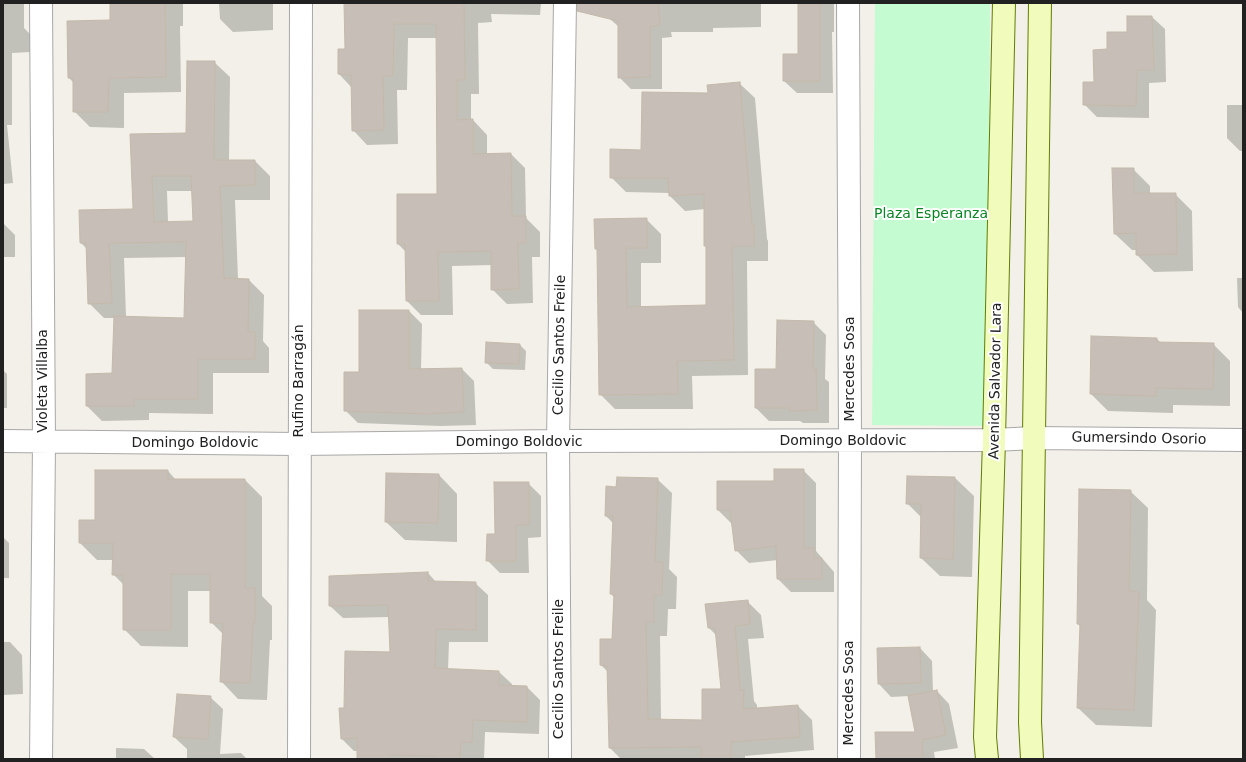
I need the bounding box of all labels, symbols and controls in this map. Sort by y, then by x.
park label: Plaza Esperanza [874,206,988,222]
street label: Cecilio Santos Freile [550,275,570,415]
street label: Avenida Salvador Lara [986,302,1006,460]
street label: Mercedes Sosa [842,316,858,422]
street label: Rufino Barragán [291,324,307,438]
street label: Violeta Villalba [35,329,51,433]
street label: Gumersindo Osorio [1071,429,1207,449]
street label: Domingo Boldovic [779,433,907,449]
street label: Domingo Boldovic [455,434,583,450]
street label: Domingo Boldovic [131,435,259,451]
street label: Cecilio Santos Freile [551,599,567,739]
street label: Mercedes Sosa [841,640,857,746]

